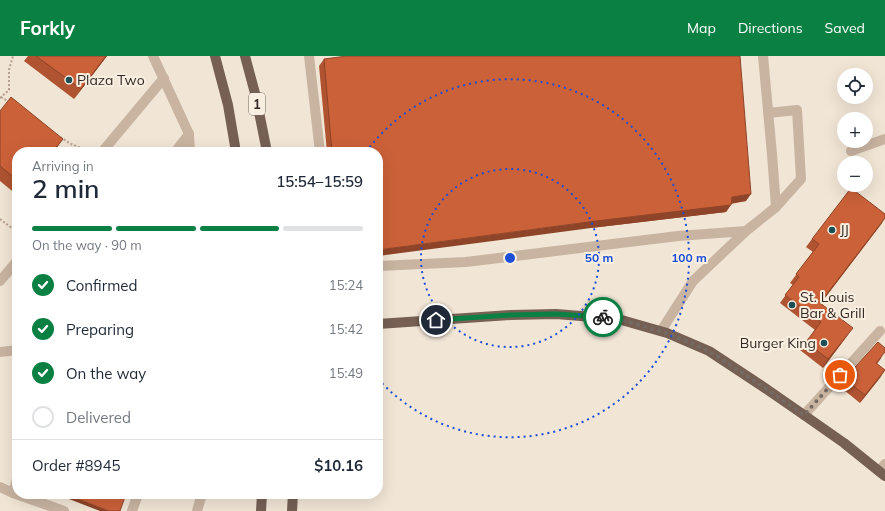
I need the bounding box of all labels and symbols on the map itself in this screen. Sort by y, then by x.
place label: Plaza Two [77,71,145,89]
marker: Plaza Two [64,75,74,85]
road number: 1 [249,93,265,115]
place label: JJ [840,221,849,239]
marker: JJ [827,225,837,235]
text: 50 m [585,250,613,265]
text: 100 m [671,250,707,265]
centre of rings [503,251,517,265]
place label: St. Louis Bar & Grill [800,288,865,322]
courier [583,297,623,337]
marker: St. Louis Bar & Grill [787,300,797,310]
pin [419,303,453,337]
place label: Burger King [740,334,816,352]
marker: Burger King [819,338,829,348]
pin [823,358,857,392]

